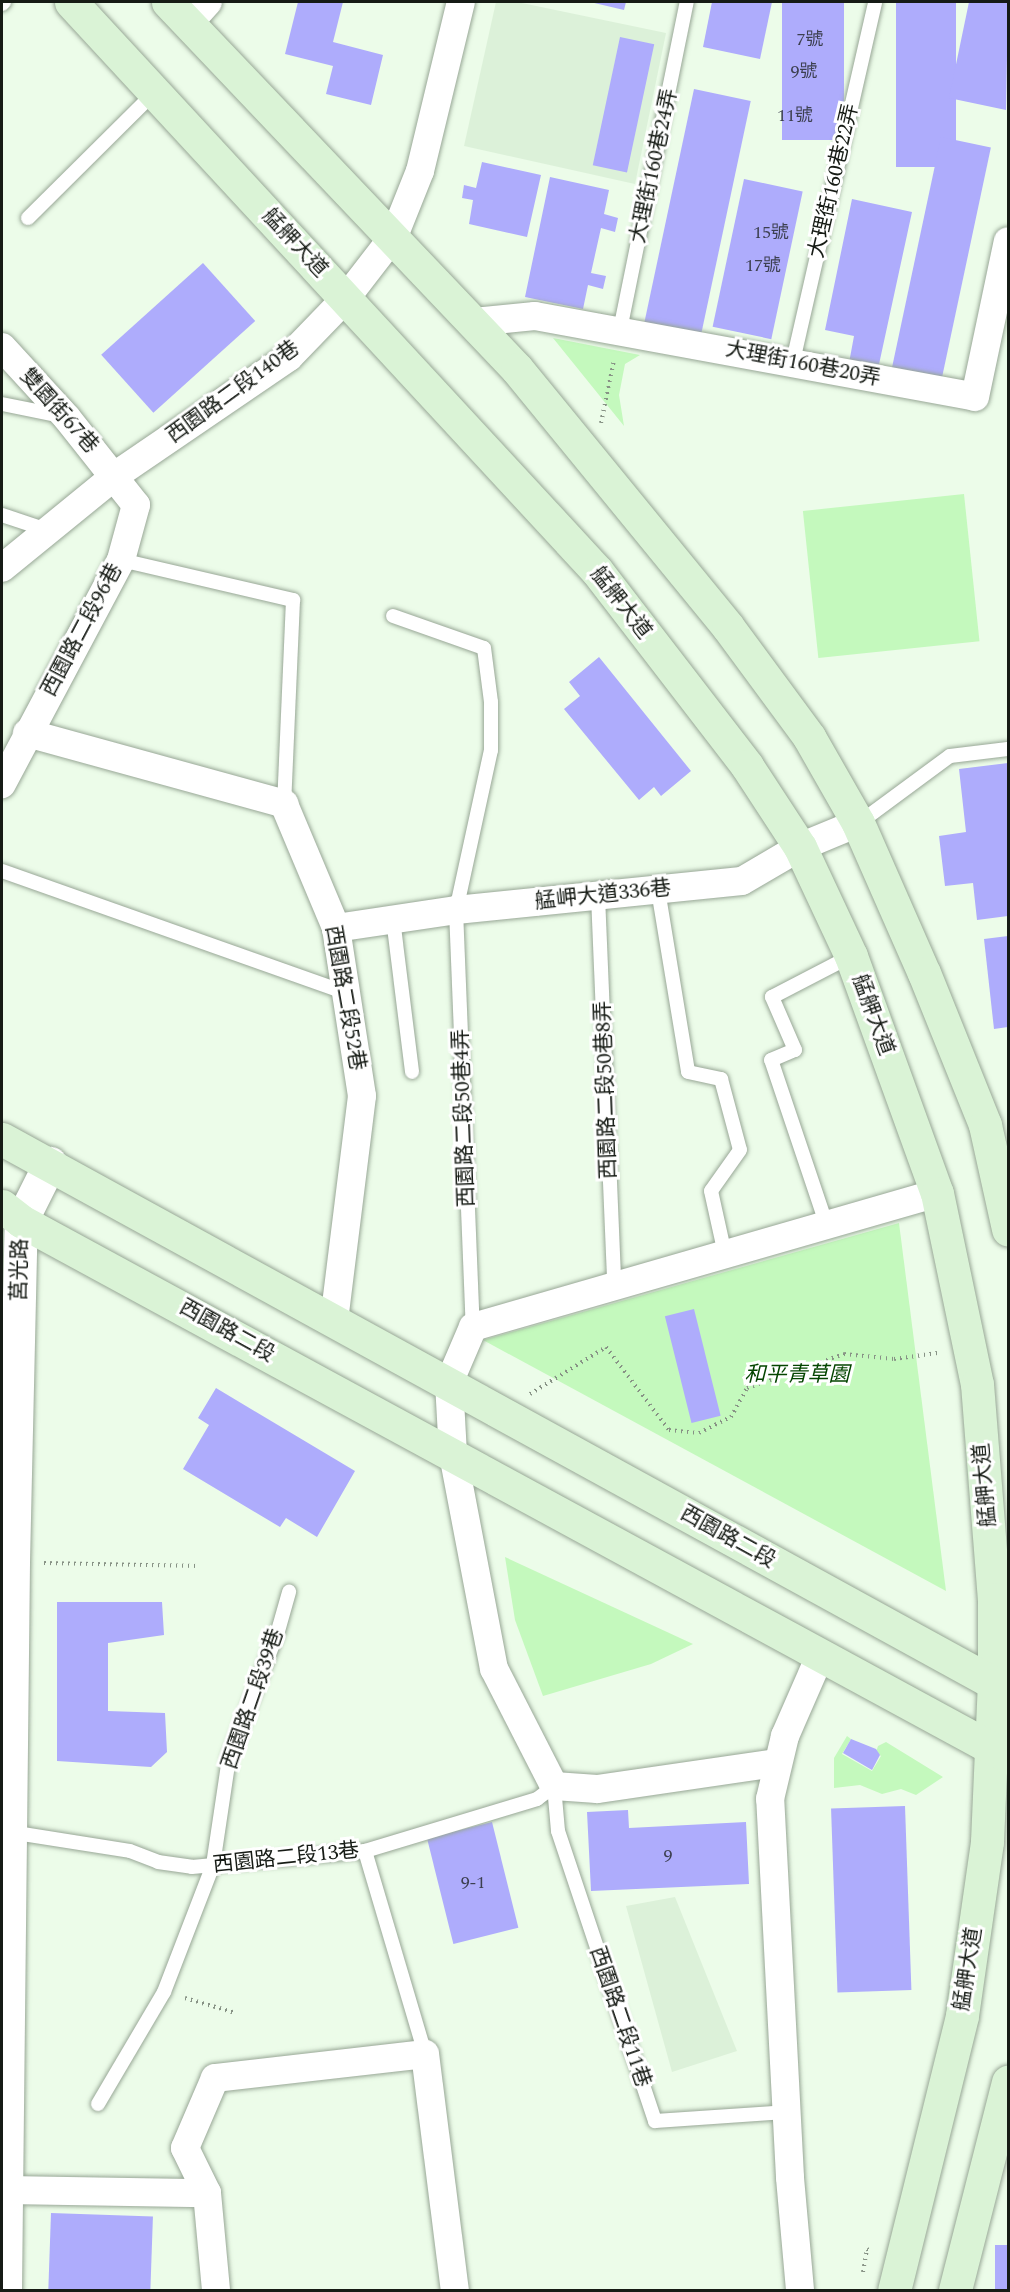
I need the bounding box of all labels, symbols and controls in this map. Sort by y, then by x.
house number: 7號 [797,29,823,51]
house number: 9號 [791,61,817,83]
street label: 大理街160巷24弄 [625,86,683,246]
street label: 大理街160巷22弄 [804,101,864,261]
house number: 11號 [777,105,813,127]
street label: 艋舺大道 [257,204,333,282]
house number: 15號 [753,222,789,244]
house number: 17號 [745,255,781,277]
street label: 西園路二段140巷 [162,336,304,448]
street label: 大理街160巷20弄 [723,337,883,391]
street label: 雙園街67巷 [15,364,103,458]
street label: 西園路二段96巷 [36,559,128,701]
street label: 艋舺大道 [585,562,657,644]
street label: 艋岬大道336巷 [534,875,672,915]
street label: 西園路二段52巷 [320,923,370,1073]
street label: 艋舺大道 [847,971,899,1059]
street label: 西園路二段50巷8弄 [590,1000,622,1180]
street label: 西園路二段50巷4弄 [448,1028,480,1208]
street label: 莒光路 [7,1238,33,1302]
street label: 西園路二段 [175,1295,279,1367]
park label: 和平青草園 [745,1362,849,1388]
street label: 艋舺大道 [969,1442,1001,1528]
street label: 西園路二段 [676,1501,780,1573]
street label: 西園路二段39巷 [217,1625,289,1773]
street label: 西園路二段13巷 [212,1838,360,1878]
house number: 9 [664,1845,672,1867]
house number: 9-1 [461,1872,485,1894]
street label: 艋舺大道 [949,1926,987,2012]
street label: 西園路二段11巷 [584,1943,656,2091]

